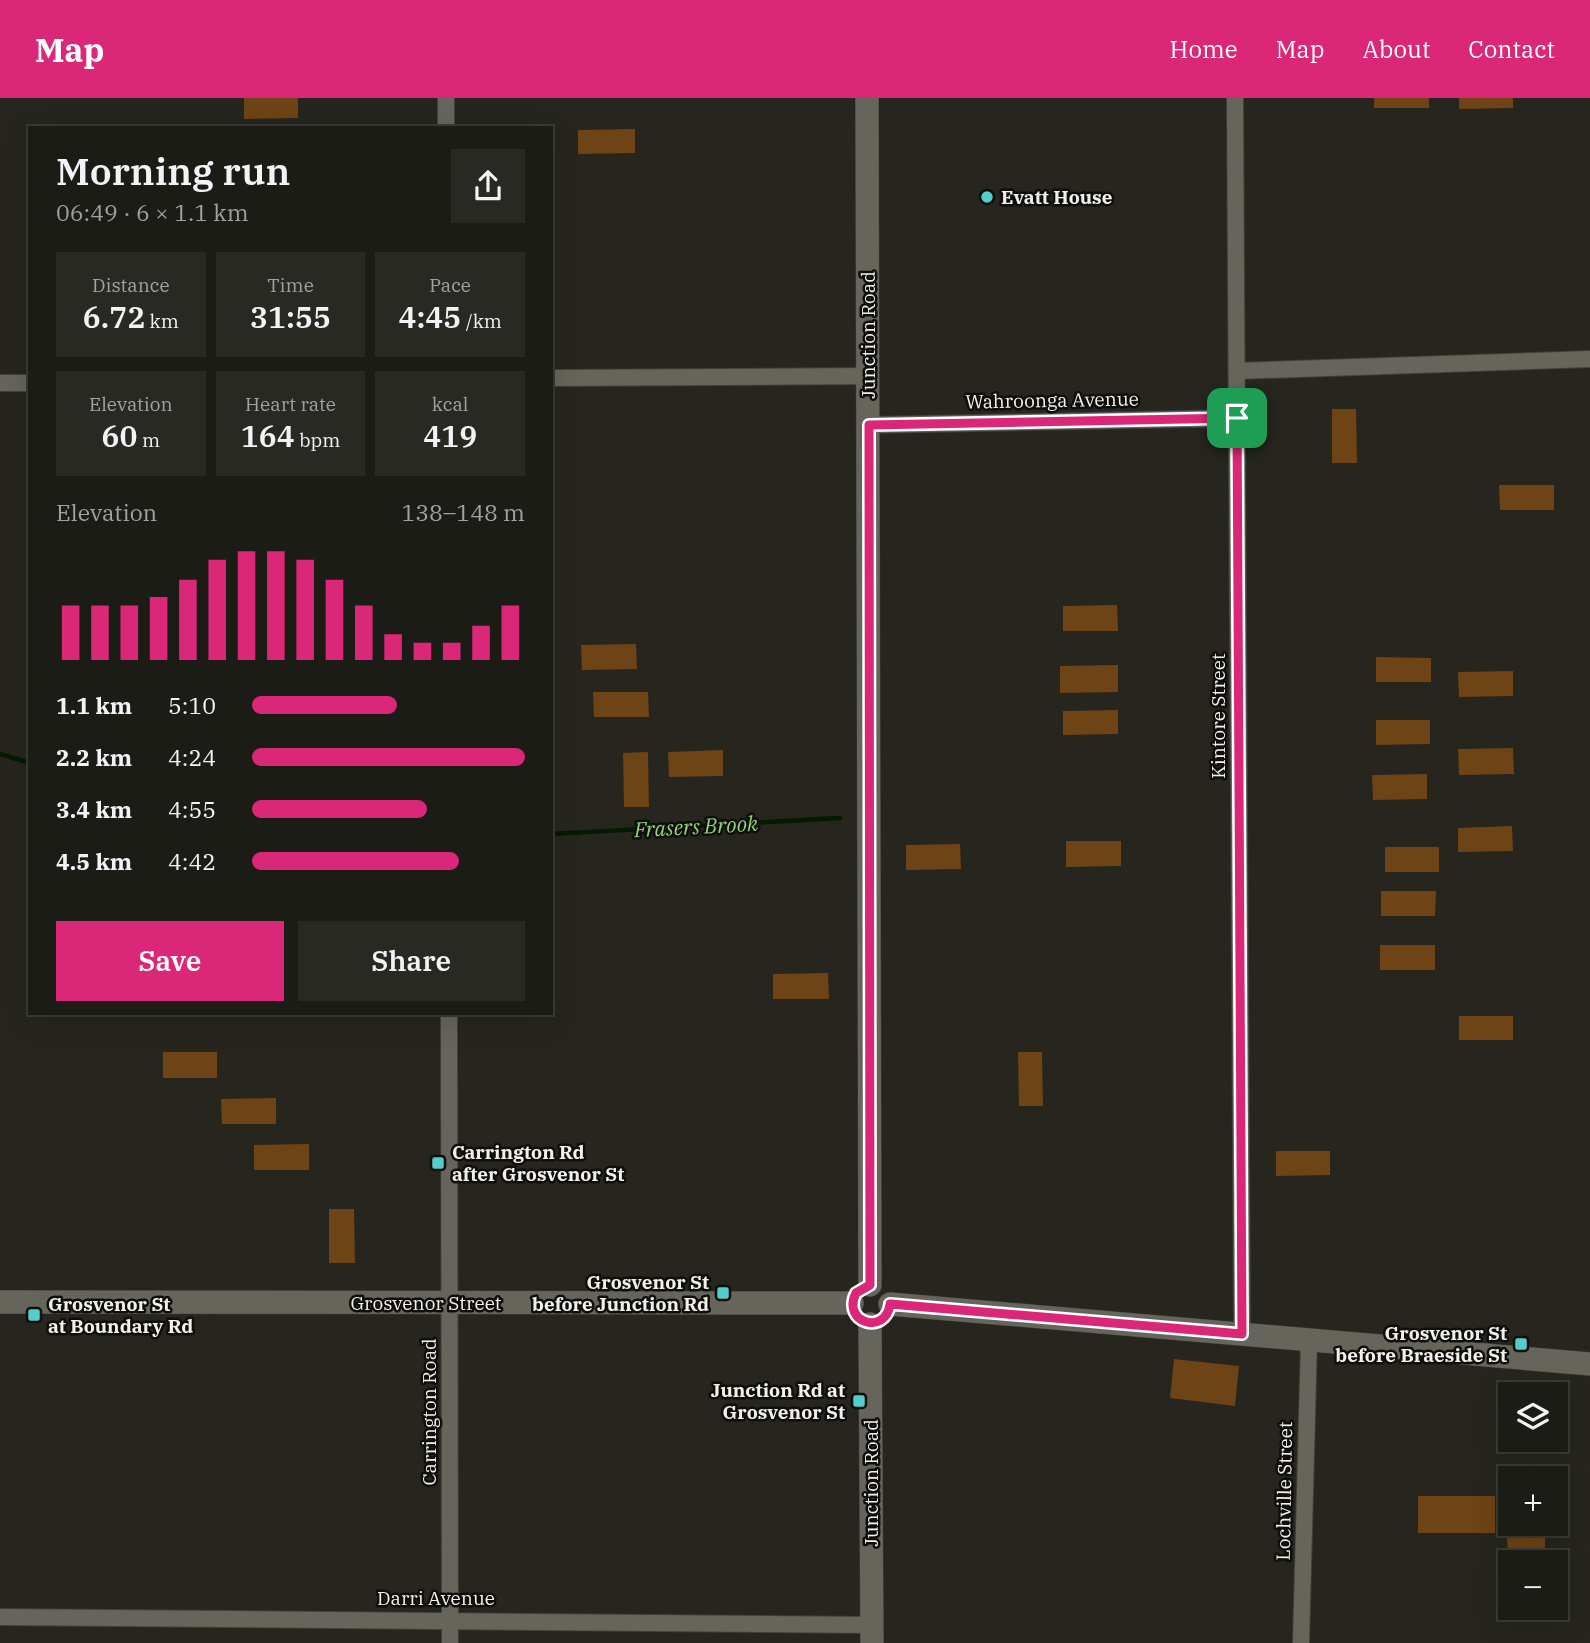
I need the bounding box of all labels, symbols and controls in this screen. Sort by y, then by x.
text: Map [35,28,104,71]
text: Home [1170,33,1238,65]
text: Map [1276,33,1324,65]
text: About [1362,33,1430,65]
text: Contact [1468,33,1555,65]
text: Morning run [56,146,290,195]
button: share [451,149,525,223]
place label: Evatt House [1001,185,1113,209]
marker: Evatt House [979,189,995,205]
text: 06:49 · 6 × 1.1 km [56,197,249,227]
street label: Junction Road [856,271,880,399]
text: Distance [92,273,170,297]
text: Time [267,273,314,297]
text: Pace [429,273,471,297]
text: 6.72 [83,297,145,336]
text: 31:55 [250,297,331,336]
text: 4:45 [398,297,461,336]
text: km [145,309,179,333]
text: /km [461,309,502,333]
street label: Wahroonga Avenue [965,386,1139,414]
pin [1207,388,1267,448]
text: Elevation [89,392,173,416]
text: Heart rate [245,392,336,416]
text: kcal [432,392,468,416]
icon: arrive [1218,399,1256,437]
text: 60 [102,416,138,455]
text: 164 [241,416,295,455]
text: 419 [423,416,477,455]
text: m [138,428,160,452]
text: bpm [295,428,340,452]
text: Elevation [56,497,157,527]
text: 138–148 m [401,497,525,527]
street label: Kintore Street [1206,653,1230,779]
text: 1.1 km [56,690,132,720]
text: 5:10 [168,690,216,720]
text: 2.2 km [56,742,132,772]
text: 4:24 [168,742,216,772]
text: 3.4 km [56,794,132,824]
text: 4:55 [168,794,216,824]
water label: Frasers Brook [632,809,760,843]
text: 4.5 km [56,846,132,876]
text: 4:42 [168,846,216,876]
button: Save [56,921,284,1001]
button: Share [298,921,525,1001]
place label: Carrington Rd after Grosvenor St [452,1140,624,1186]
marker: Carrington Rd after Grosvenor St [430,1155,446,1171]
place label: Grosvenor St before Junction Rd [532,1270,709,1316]
marker: Grosvenor St before Junction Rd [715,1285,731,1301]
street label: Grosvenor Street [350,1291,502,1315]
place label: Grosvenor St at Boundary Rd [48,1292,193,1338]
marker: Grosvenor St at Boundary Rd [26,1307,42,1323]
place label: Grosvenor St before Braeside St [1335,1321,1507,1367]
marker: Grosvenor St before Braeside St [1513,1336,1529,1352]
street label: Carrington Road [417,1338,441,1486]
place label: Junction Rd at Grosvenor St [711,1378,845,1424]
map controls [1498,1382,1568,1620]
button: layers [1498,1382,1568,1452]
marker: Junction Rd at Grosvenor St [851,1393,867,1409]
street label: Junction Road [859,1419,883,1547]
street label: Lochville Street [1271,1421,1297,1561]
button: + [1498,1466,1568,1536]
button: − [1498,1550,1568,1620]
street label: Darri Avenue [377,1586,495,1610]

